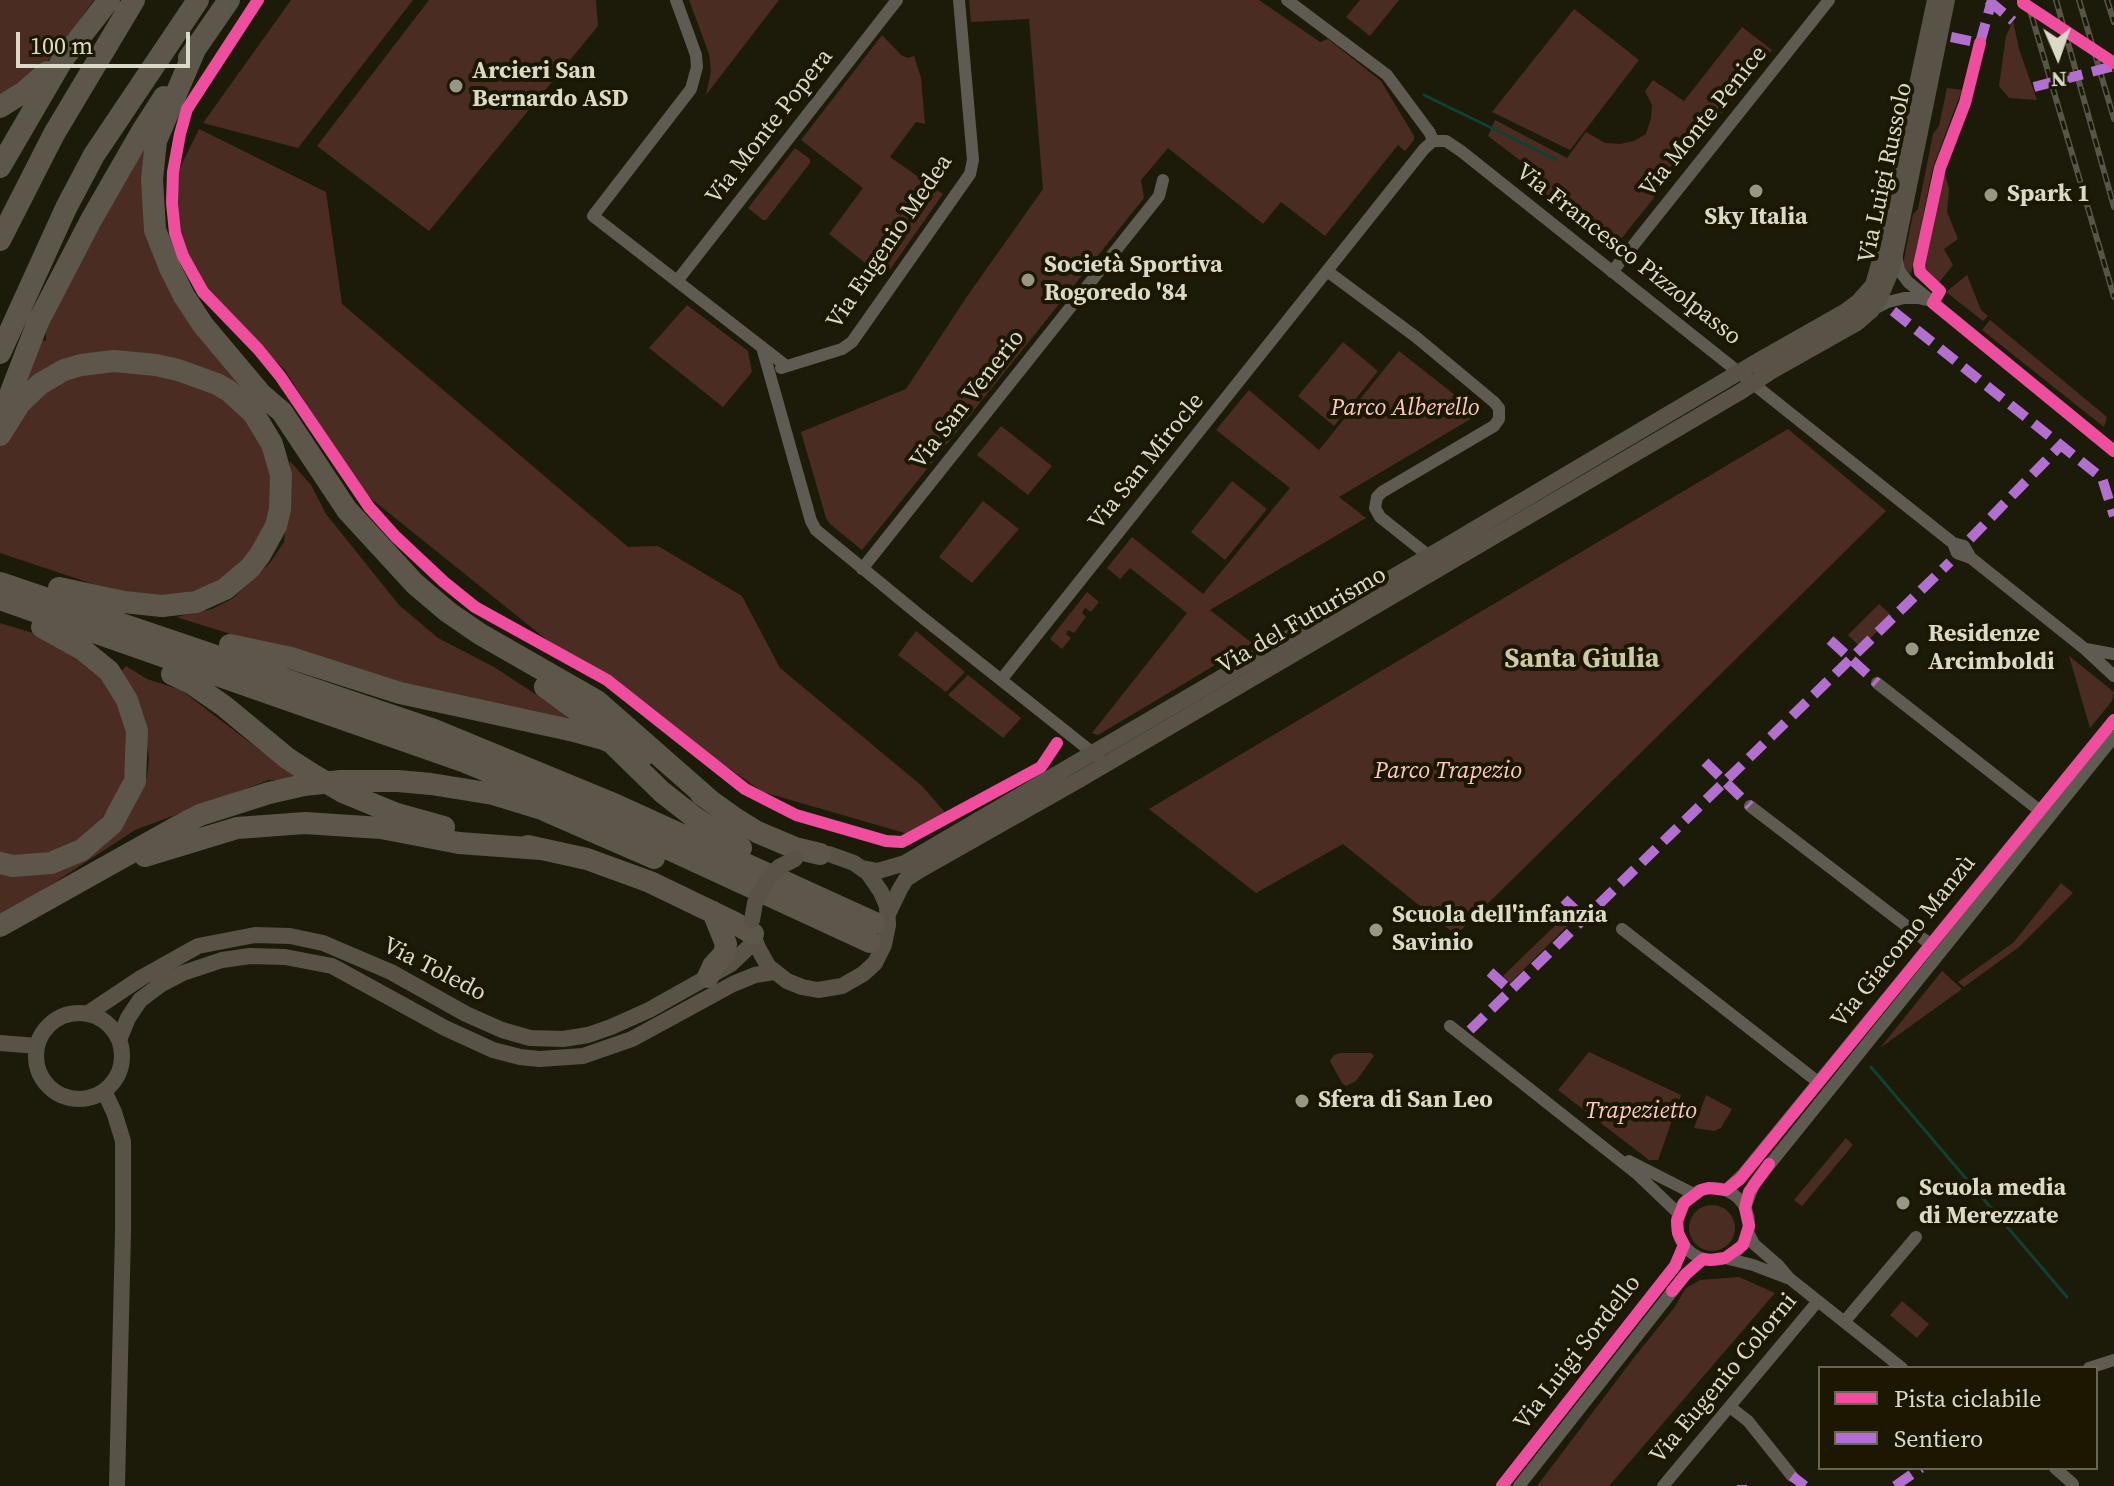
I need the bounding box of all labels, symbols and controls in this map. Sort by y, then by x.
scale bar [20,16,194,66]
north arrow [2018,16,2098,96]
text: 100 m [30,29,93,62]
street label: Via Monte Penice [1634,41,1774,203]
street label: Via Monte Popera [700,43,840,211]
place label: Arcieri San Bernardo ASD [472,58,629,114]
text: N [2050,65,2067,95]
marker: Arcieri San Bernardo ASD [447,77,465,95]
street label: Via Luigi Russolo [1853,80,1919,266]
street label: Via Eugenio Medea [821,149,959,335]
street label: Via Francesco Pizzolpasso [1509,158,1747,352]
place label: Spark 1 [2007,181,2090,209]
marker: Sky Italia [1747,182,1765,200]
marker: Spark 1 [1982,186,2000,204]
place label: Sky Italia [1704,204,1808,232]
place label: Società Sportiva Rogoredo '84 [1044,252,1223,308]
marker: Società Sportiva Rogoredo '84 [1019,271,1037,289]
street label: Via San Venerio [905,325,1031,475]
street label: Via San Mirocle [1083,388,1211,536]
park label: Parco Alberello [1330,395,1480,423]
street label: Via del Futurismo [1212,561,1392,681]
place label: Residenze Arcimboldi [1928,621,2055,677]
marker: Residenze Arcimboldi [1903,640,1921,658]
district label: Santa Giulia [1504,643,1660,677]
park label: Parco Trapezio [1374,758,1522,786]
street label: Via Giacomo Manzù [1825,850,1983,1034]
place label: Scuola dell'infanzia Savinio [1392,902,1607,958]
marker: Scuola dell'infanzia Savinio [1367,921,1385,939]
street label: Via Toledo [377,932,491,1008]
place label: Sfera di San Leo [1318,1087,1493,1115]
marker: Sfera di San Leo [1293,1092,1311,1110]
park label: Trapezietto [1585,1098,1697,1126]
place label: Scuola media di Merezzate [1919,1175,2066,1231]
marker: Scuola media di Merezzate [1894,1194,1912,1212]
street label: Via Luigi Sordello [1508,1270,1648,1436]
street label: Via Eugenio Colorni [1644,1288,1804,1470]
legend [1818,1366,2098,1470]
text: Pista ciclabile [1894,1382,2041,1415]
text: Sentiero [1894,1422,1983,1455]

